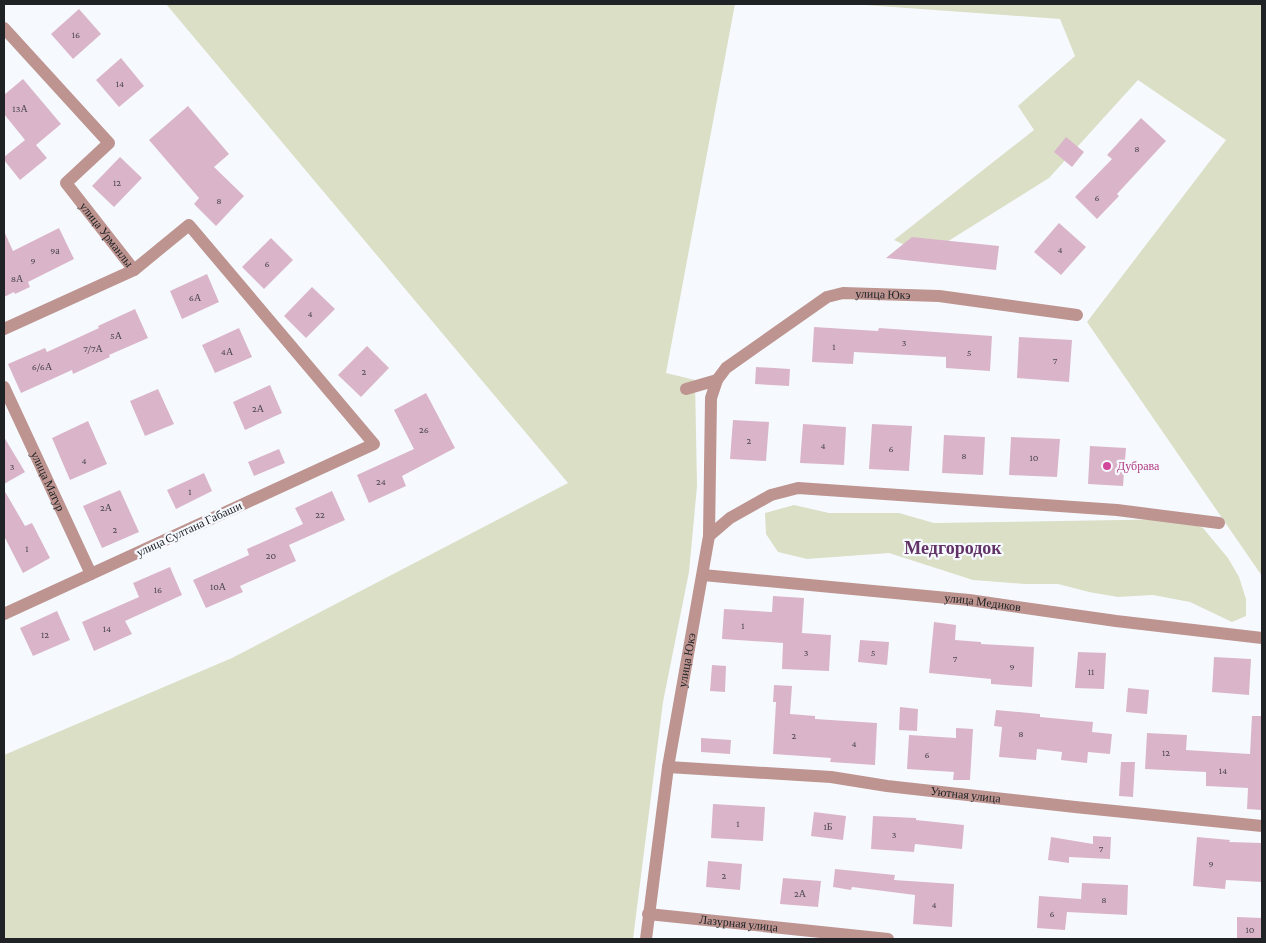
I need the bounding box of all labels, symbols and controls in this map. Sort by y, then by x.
house number: 16 [72,29,80,40]
house number: 14 [116,78,124,89]
house number: 13А [12,103,28,114]
house number: 8 [1134,143,1140,154]
house number: 12 [113,177,121,188]
house number: 6 [1094,192,1100,203]
house number: 8 [216,195,222,206]
street label: улица Урманлы [77,199,136,270]
house number: 4 [1057,244,1063,255]
house number: 9а [50,245,60,256]
house number: 9 [30,255,36,266]
house number: 6 [264,258,270,269]
house number: 8А [11,273,24,284]
street label: улица Юкэ [855,286,911,302]
house number: 6А [189,292,202,303]
house number: 4 [307,308,313,319]
house number: 5А [110,330,123,341]
house number: 3 [902,337,907,348]
house number: 1 [832,341,836,352]
house number: 7/7А [83,343,103,354]
house number: 4А [221,346,234,357]
house number: 5 [967,347,972,358]
house number: 7 [1053,355,1058,366]
house number: 6/6А [32,361,53,372]
house number: 2 [362,366,367,377]
house number: 2А [252,403,265,414]
house number: 26 [419,424,429,435]
house number: 2 [747,435,752,446]
house number: 4 [820,440,826,451]
house number: 6 [888,443,894,454]
street label: улица Матур [28,449,68,514]
house number: 8 [961,450,967,461]
house number: 10 [1030,452,1039,463]
house number: 4 [81,455,87,466]
place label: Дубрава [1117,459,1160,473]
marker: Дубрава [1101,460,1113,472]
house number: 3 [10,461,15,472]
house number: 24 [376,476,386,487]
house number: 1 [188,486,192,497]
street label: улица Султана Габаши [134,498,245,560]
house number: 2А [100,502,113,513]
house number: 22 [315,509,325,520]
house number: 2 [113,524,118,535]
district label: Медгородок [904,538,1002,558]
house number: 1 [25,543,29,554]
house number: 20 [266,550,277,561]
house number: 10А [210,581,227,592]
house number: 16 [154,584,162,595]
street label: улица Медиков [944,591,1022,614]
house number: 1 [741,620,745,631]
house number: 14 [103,623,111,634]
house number: 12 [41,629,49,640]
street label: улица Юкэ [675,632,699,688]
house number: 3 [804,647,809,658]
house number: 5 [871,647,876,658]
house number: 7 [953,653,958,664]
house number: 9 [1009,661,1015,672]
house number: 11 [1088,666,1094,677]
house number: 8 [1018,728,1024,739]
house number: 2 [792,730,797,741]
house number: 4 [851,738,857,749]
house number: 12 [1162,747,1170,758]
house number: 6 [924,749,930,760]
house number: 14 [1219,765,1227,776]
street label: Уютная улица [930,784,1002,806]
house number: 1 [736,818,740,829]
house number: 1Б [823,821,833,832]
house number: 3 [892,829,897,840]
house number: 7 [1099,843,1104,854]
house number: 9 [1208,858,1214,869]
house number: 2 [722,870,727,881]
house number: 2А [794,888,807,899]
house number: 8 [1101,894,1107,905]
house number: 4 [931,899,937,910]
house number: 6 [1049,908,1055,919]
street label: Лазурная улица [698,912,779,935]
house number: 10 [1246,924,1255,935]

